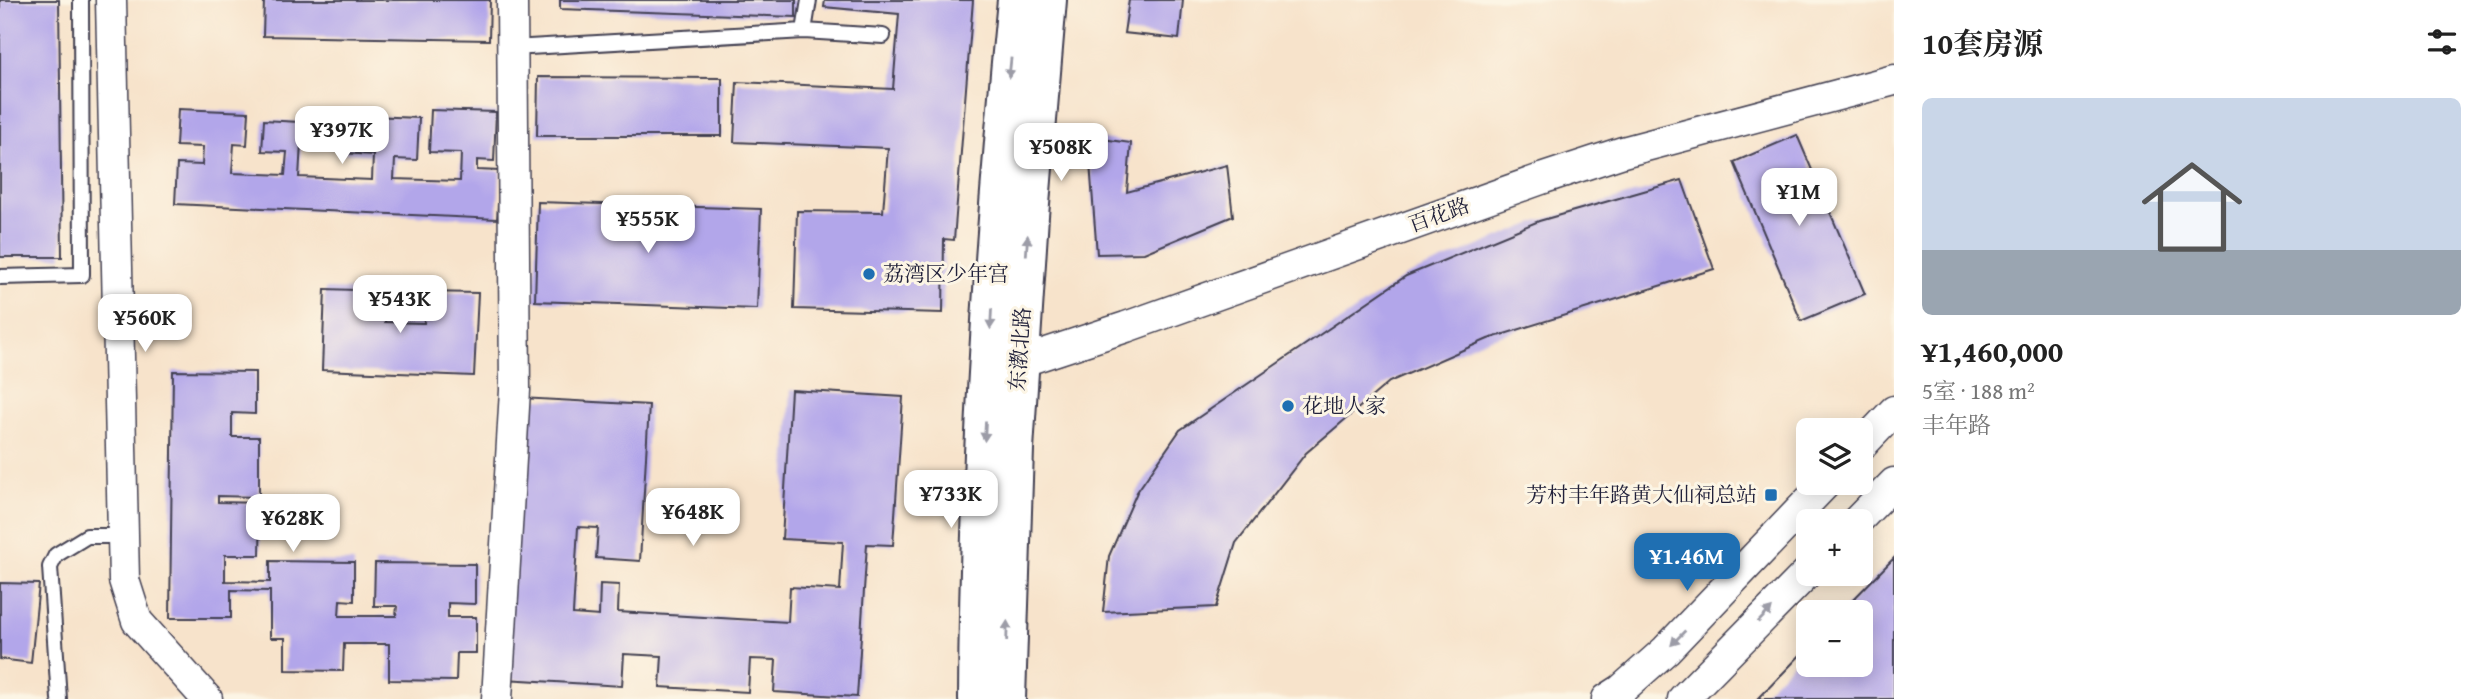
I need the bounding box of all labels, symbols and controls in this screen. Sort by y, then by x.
text: 10套房源 [1922,21,2043,65]
icon: filters [2423,23,2461,61]
one-way arrow [1004,57,1015,79]
pin: ¥397K [293,106,391,166]
text: ¥397K [311,112,373,145]
pin: ¥508K [1012,124,1110,183]
text: ¥508K [1030,129,1092,162]
icon: home [2129,144,2255,270]
pin: ¥1M [1765,168,1833,228]
text: ¥1M [1777,174,1821,207]
street label: 百花路 [1404,189,1474,240]
pin: ¥555K [599,196,697,255]
text: ¥555K [617,201,679,234]
one-way arrow [1022,234,1033,256]
place label: 荔湾区少年宫 [883,258,1009,289]
marker: 荔湾区少年宫 [861,266,877,282]
pin: ¥543K [351,276,449,335]
text: ¥543K [369,281,431,314]
pin: ¥560K [96,294,194,354]
text: ¥560K [114,300,176,333]
street label: 东漖北路 [1001,306,1038,392]
one-way arrow [985,308,996,330]
text: ¥1,460,000 [1922,329,2063,373]
text: 5室 · 188 m² [1922,374,2035,407]
place label: 花地人家 [1302,390,1386,421]
marker: 花地人家 [1280,398,1296,414]
text: 丰年路 [1922,408,1991,441]
map controls [1796,418,1873,677]
button: layers [1796,418,1873,495]
one-way arrow [980,421,991,443]
pin: ¥733K [902,470,1000,530]
text: ¥733K [920,476,982,509]
place label: 芳村丰年路黄大仙祠总站 [1526,479,1757,510]
marker: 芳村丰年路黄大仙祠总站 [1763,487,1779,503]
pin: ¥648K [644,489,742,548]
pin: ¥628K [244,494,342,554]
text: ¥648K [662,494,724,527]
text: ¥628K [262,500,324,533]
button: + [1796,509,1873,586]
pin: ¥1.46M [1630,534,1744,593]
text: ¥1.46M [1650,539,1724,572]
button: − [1796,600,1873,677]
one-way arrow [1757,607,1773,624]
one-way arrow [1001,620,1012,642]
one-way arrow [1670,629,1686,646]

